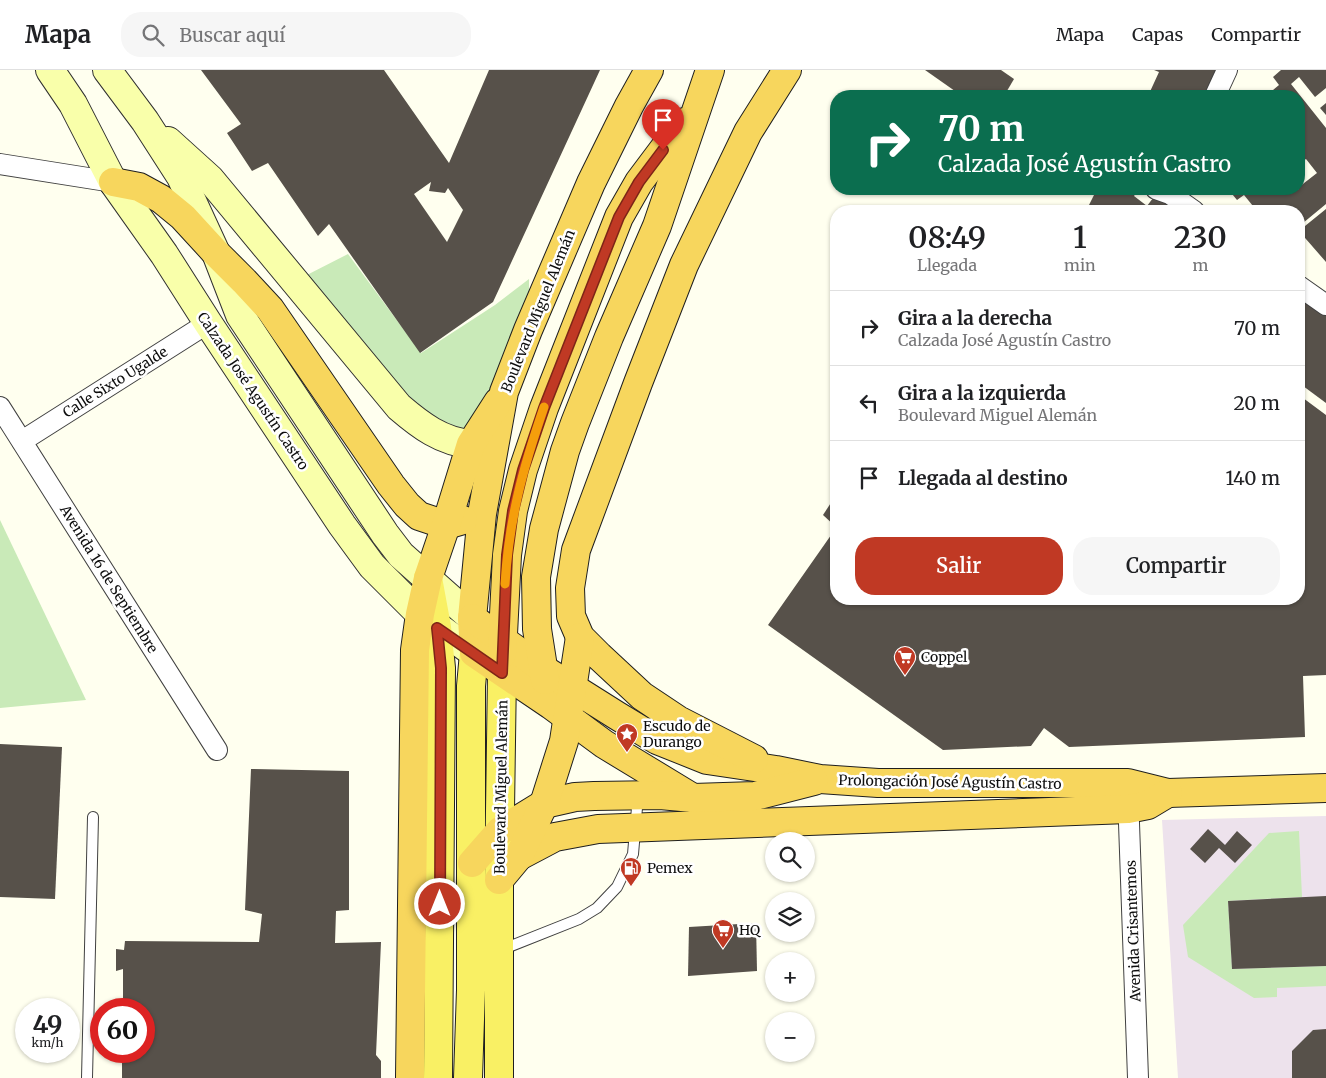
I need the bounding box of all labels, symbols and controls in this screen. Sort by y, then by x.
search box [121,12,471,57]
text: Mapa [25,19,91,50]
icon: search [139,21,167,49]
text: Buscar aquí [179,23,285,47]
text: Mapa [1056,23,1104,46]
text: Capas [1132,23,1183,46]
text: Compartir [1211,23,1301,46]
pin [642,99,684,150]
icon: arrive [649,106,677,134]
text: 70 m [938,107,1025,151]
icon: right [855,110,920,175]
text: Calzada José Agustín Castro [938,150,1231,178]
text: 08:49 [908,218,986,256]
text: 1 [1073,218,1087,256]
text: 230 [1174,218,1227,256]
street label: Boulevard Miguel Alemán [497,227,579,395]
text: Llegada [917,255,977,275]
text: min [1064,255,1096,275]
text: m [1192,255,1208,275]
text: Gira a la derecha [898,306,1052,330]
street label: Calzada José Agustín Castro [193,309,313,473]
icon: right [855,314,883,342]
text: 70 m [1234,316,1280,340]
text: Calzada José Agustín Castro [898,330,1111,350]
street label: Calle Sixto Ugalde [59,343,171,421]
text: Gira a la izquierda [898,381,1066,405]
icon: left [855,389,883,417]
text: 20 m [1233,391,1280,415]
text: Boulevard Miguel Alemán [898,405,1097,425]
icon: arrive [855,464,883,492]
text: Llegada al destino [898,466,1068,490]
text: 140 m [1225,466,1280,490]
street label: Avenida 16 de Septiembre [55,501,162,656]
button: Salir [855,537,1063,595]
button: Compartir [1073,537,1280,595]
supermarket icon: Coppel [893,645,917,676]
place label: Coppel [921,648,968,666]
street label: Boulevard Miguel Alemán [490,700,512,874]
place label: Escudo de Durango [643,717,711,751]
place icon: Escudo de Durango [615,722,639,753]
street label: Prolongación José Agustín Castro [838,771,1062,793]
map controls [765,832,815,1062]
button: search [765,832,815,882]
fuel station icon: Pemex [619,856,643,887]
place label: Pemex [647,859,693,877]
street label: Avenida Crisantemos [1122,860,1145,1003]
position arrow [413,877,465,929]
button: layers [765,892,815,942]
supermarket icon: HQ [711,918,735,949]
place label: HQ [739,921,761,939]
button: + [765,952,815,1002]
speed limit sign: 60 [90,998,155,1063]
text: 49 [33,1008,62,1040]
button: − [765,1012,815,1062]
text: km/h [32,1035,63,1050]

